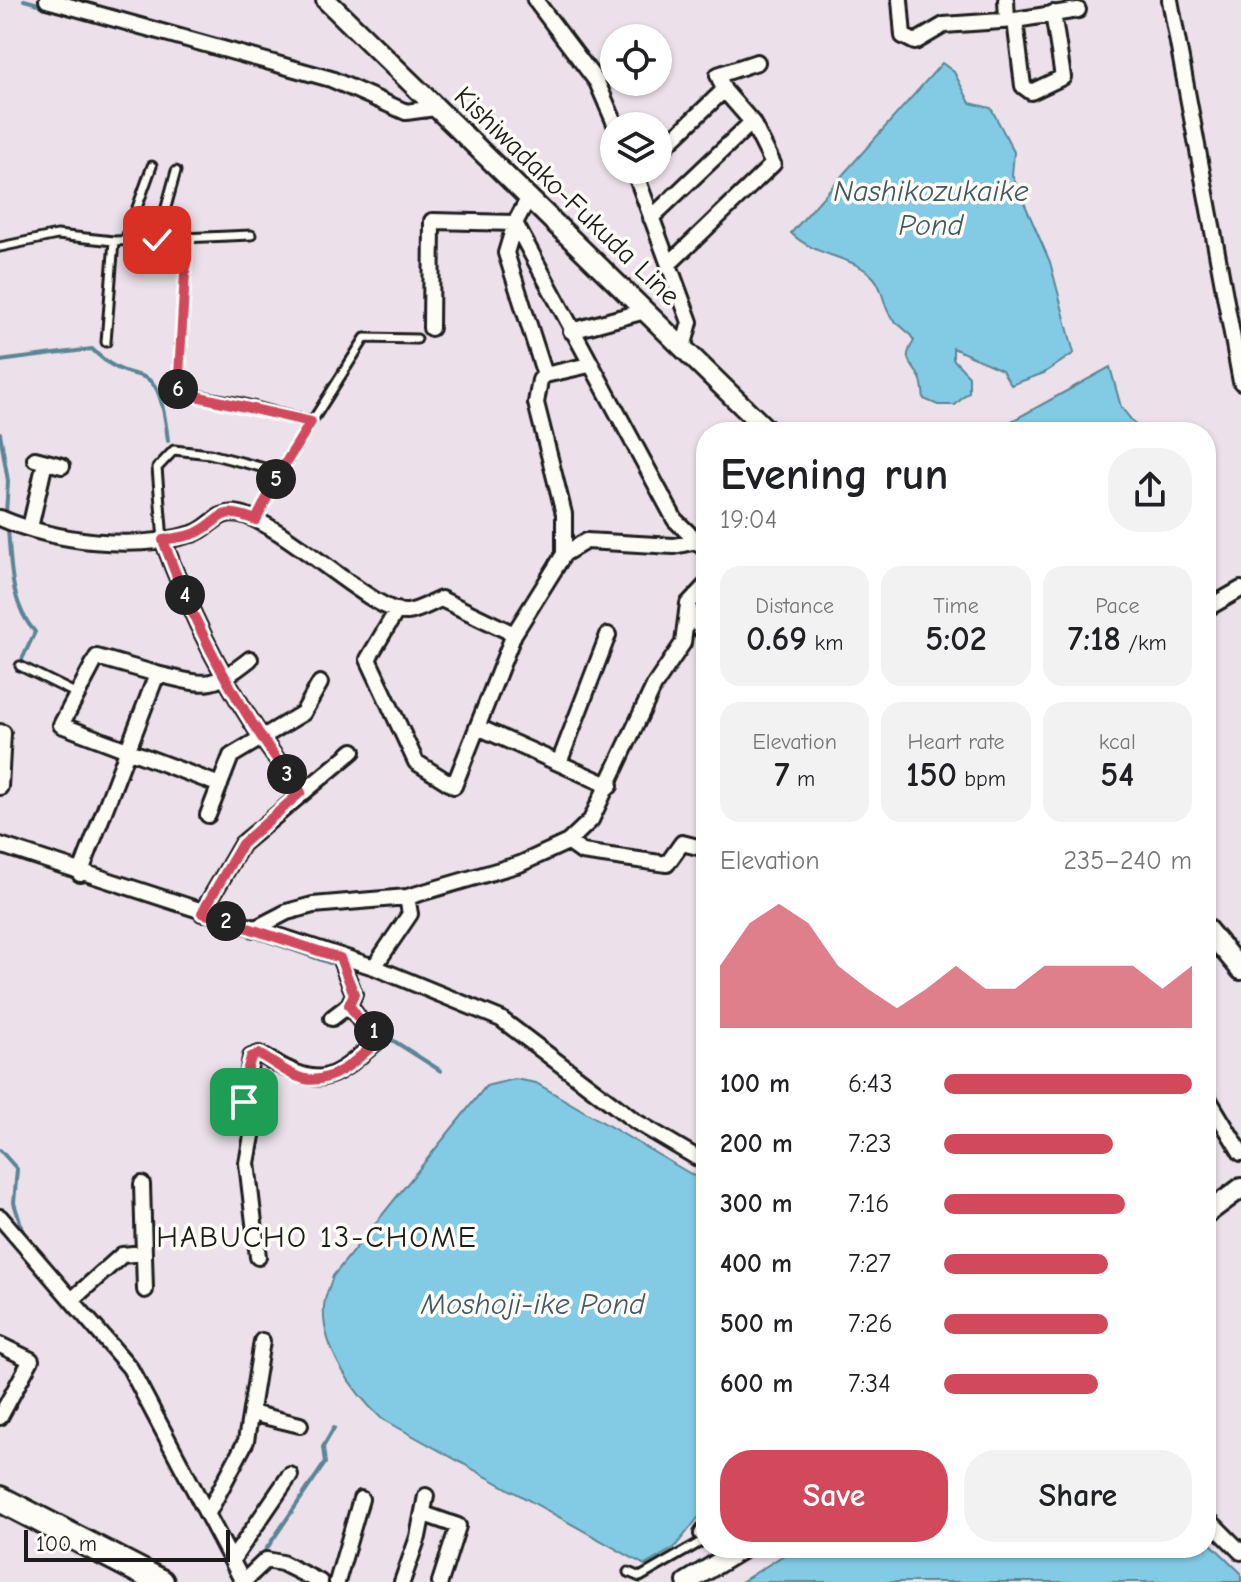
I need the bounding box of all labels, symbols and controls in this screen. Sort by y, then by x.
map controls [600,24,672,184]
button: locate [600,24,672,96]
street label: Kishiwadako-Fukuda Line [448,80,686,312]
button: layers [600,112,672,184]
water label: Nashikozukaike Pond [833,174,1029,243]
pin [123,206,191,274]
icon: check [135,218,179,262]
pin: 6 [158,369,198,409]
text: 6 [172,376,184,402]
button: share [1108,448,1192,532]
text: Evening run [720,449,948,500]
pin: 5 [256,459,296,499]
text: 5 [270,466,282,492]
text: 19:04 [720,505,777,535]
pin: 4 [165,575,205,615]
text: 4 [180,582,190,608]
text: Distance [755,593,834,619]
text: Time [933,593,979,619]
text: Pace [1095,593,1140,619]
text: 0.69 [746,619,807,659]
text: 5:02 [925,619,987,659]
text: 7:18 [1068,619,1121,659]
text: km [807,630,843,656]
text: /km [1121,630,1167,656]
text: Elevation [753,729,837,755]
text: Heart rate [907,729,1004,755]
text: kcal [1099,729,1136,755]
pin: 3 [267,754,307,794]
text: 7 [774,755,790,795]
text: 150 [906,755,957,795]
text: 54 [1100,755,1134,795]
text: 3 [282,761,292,787]
text: m [790,766,815,792]
text: bpm [957,766,1006,792]
text: Elevation [720,846,820,876]
text: 235–240 m [1063,846,1192,876]
pin: 2 [206,901,246,941]
text: 2 [221,908,231,934]
pin: 1 [354,1011,394,1051]
text: 1 [370,1018,378,1044]
pin [210,1068,278,1136]
text: 100 m [720,1069,790,1099]
text: 6:43 [848,1069,893,1099]
icon: arrive [222,1080,266,1124]
text: 200 m [720,1129,793,1159]
text: 7:23 [848,1129,892,1159]
text: 300 m [720,1189,793,1219]
text: 7:16 [848,1189,889,1219]
district label: HABUCHO 13-CHOME [156,1220,478,1255]
text: 400 m [720,1249,792,1279]
text: 7:27 [848,1249,891,1279]
water label: Moshoji-ike Pond [420,1287,646,1322]
text: 500 m [720,1309,794,1339]
text: 7:26 [848,1309,893,1339]
text: 600 m [720,1369,793,1399]
text: 7:34 [848,1369,891,1399]
button: Save [720,1450,948,1542]
button: Share [964,1450,1192,1542]
scale bar [24,1526,230,1562]
text: 100 m [36,1531,97,1557]

